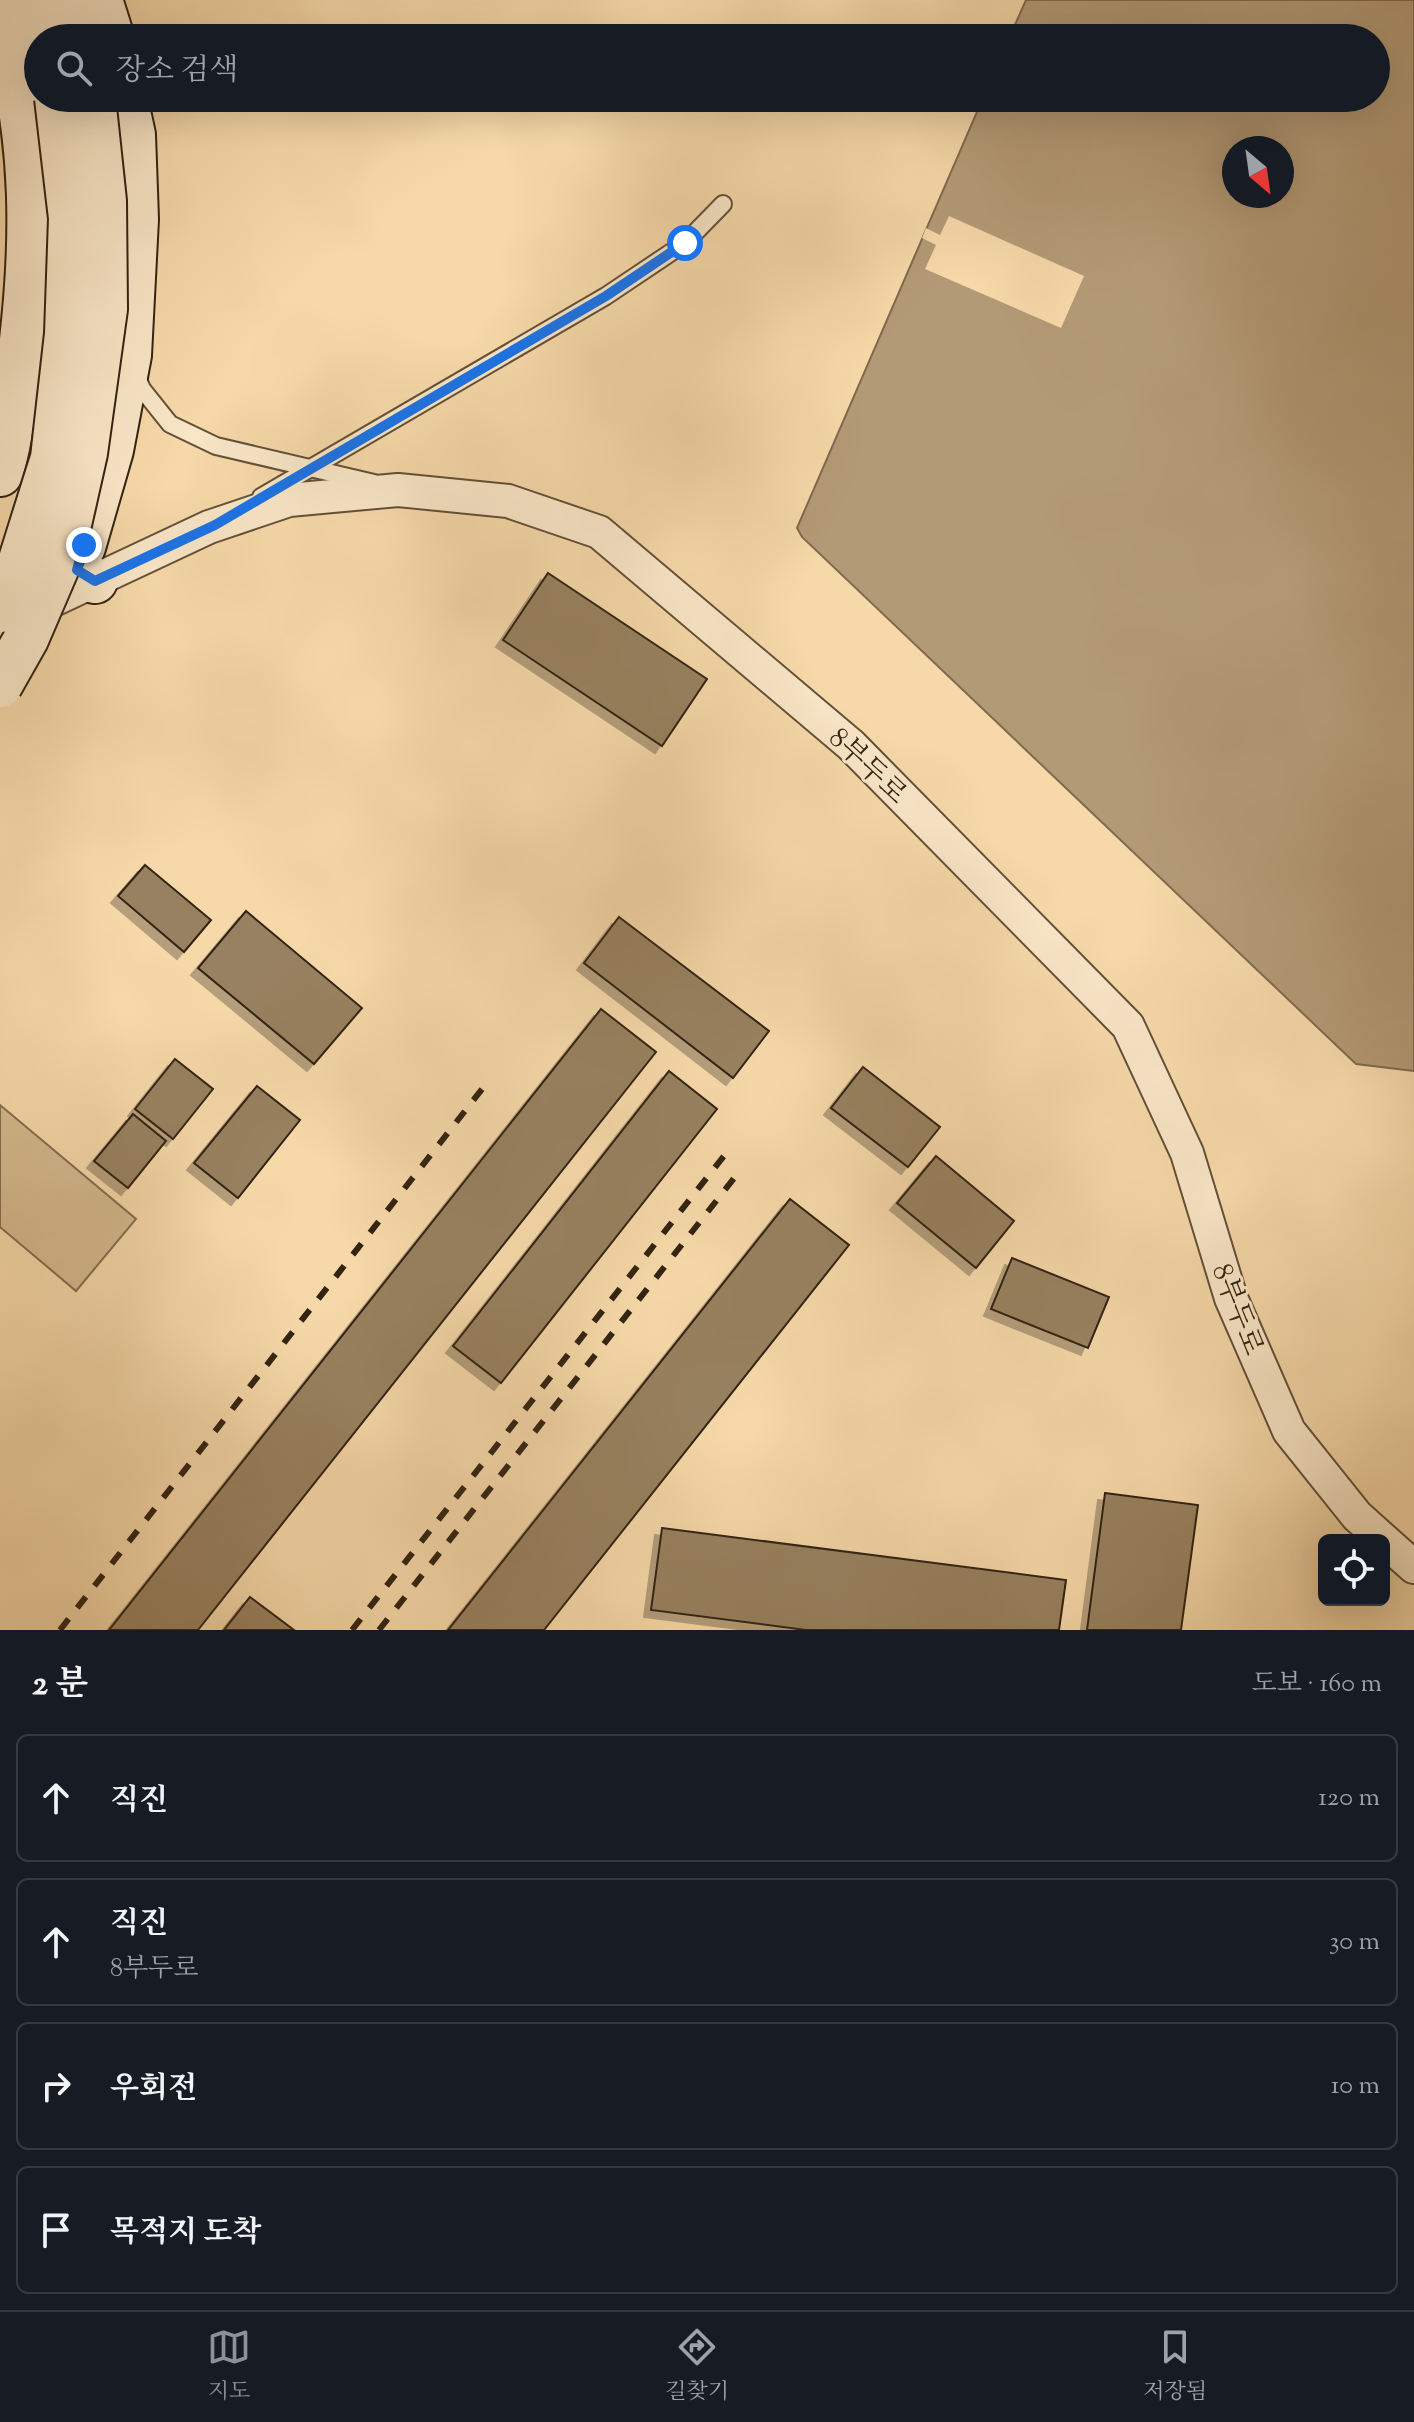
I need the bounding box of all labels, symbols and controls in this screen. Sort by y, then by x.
search box [24,24,1390,112]
icon: search [52,46,96,90]
text: 장소 검색 [116,50,238,93]
north arrow [1222,136,1294,208]
route start [667,225,703,261]
route end [66,527,102,563]
street label: 8부두로 [819,720,915,815]
street label: 8부두로 [1200,1258,1272,1362]
map controls [1318,1534,1390,1606]
button: locate [1318,1534,1390,1606]
text: 2 분 [32,1661,88,1710]
text: 도보 · 160 m [1252,1666,1382,1703]
icon: ahead [34,1776,78,1820]
text: 직진 [110,1780,168,1823]
text: 120 m [1318,1780,1380,1817]
text: 직진 [110,1903,168,1946]
icon: ahead [34,1920,78,1964]
text: 30 m [1329,1924,1380,1961]
text: 8부두로 [110,1951,198,1988]
icon: right [34,2064,78,2108]
text: 우회전 [110,2068,197,2111]
text: 10 m [1331,2068,1380,2105]
icon: arrive [34,2208,78,2252]
text: 목적지 도착 [110,2212,261,2255]
tab: 지도 [207,2325,251,2409]
tab: 길찾기 [665,2325,729,2409]
tab: 저장됨 [1143,2325,1207,2409]

